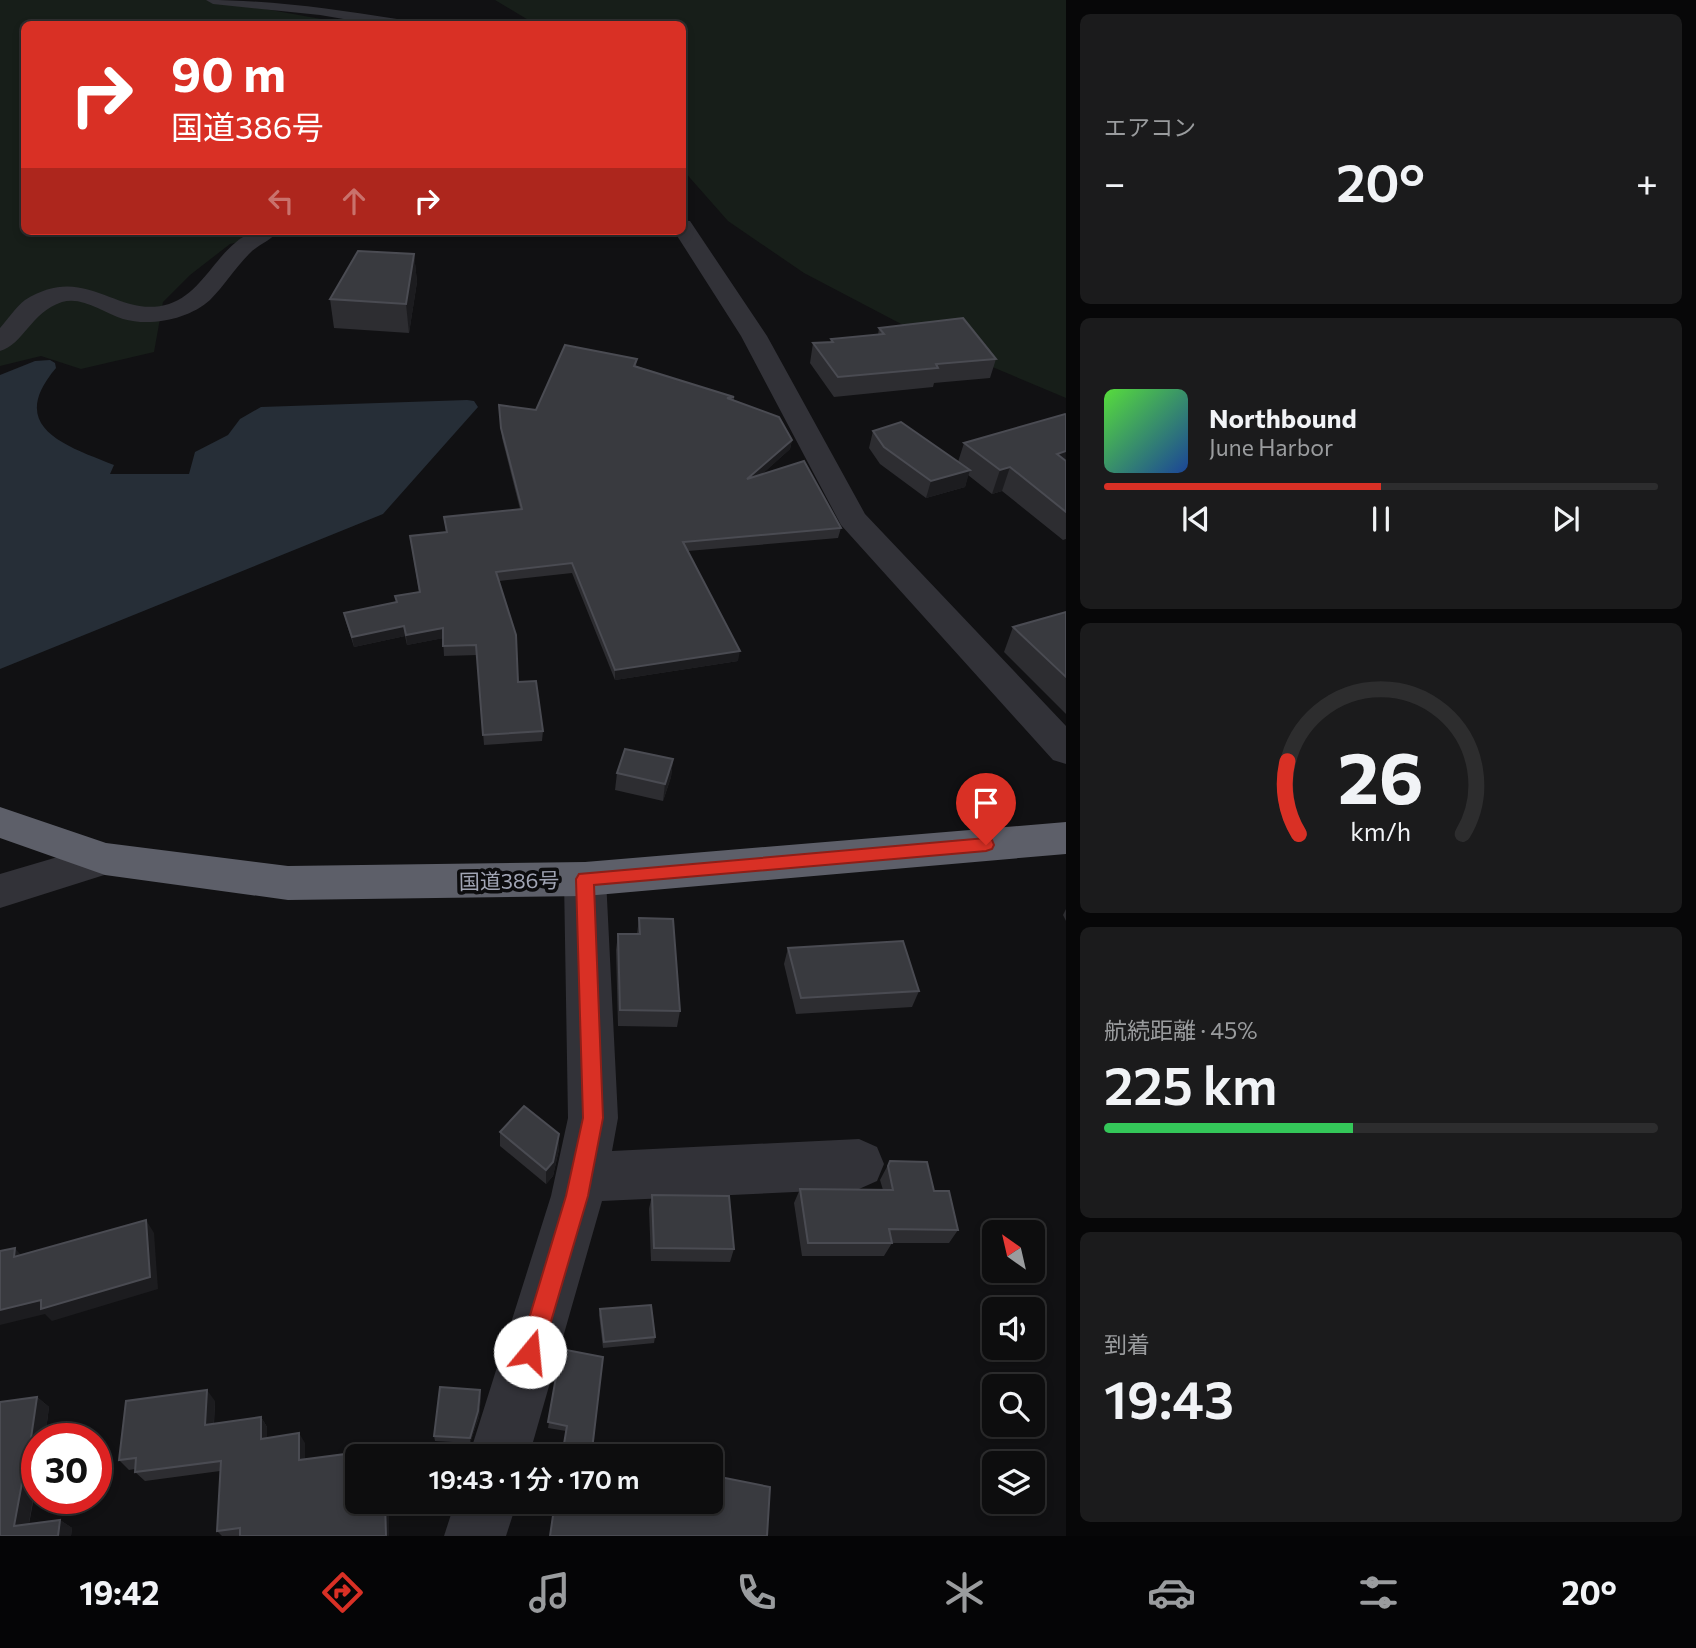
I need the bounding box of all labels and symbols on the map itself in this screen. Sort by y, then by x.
pin [956,773,1016,845]
street label: 国道386号 [459,867,559,893]
north arrow [982,1220,1045,1283]
position arrow [493,1315,567,1389]
speed limit sign: 30 [21,1423,112,1514]

